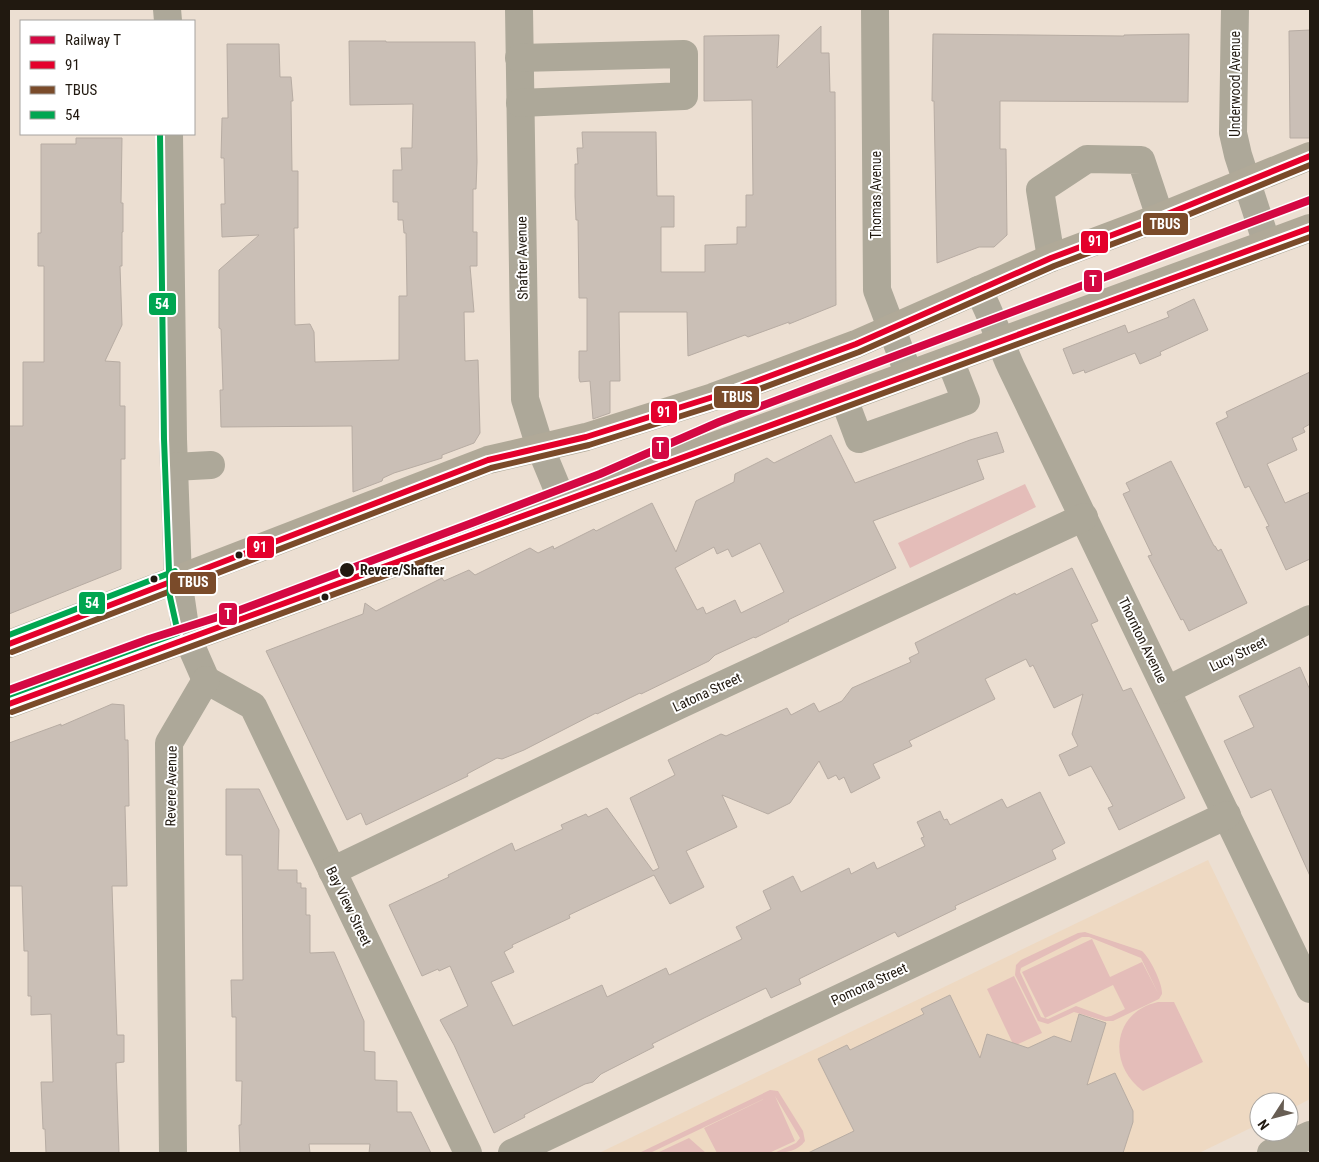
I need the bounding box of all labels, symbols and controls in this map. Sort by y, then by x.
legend [20,20,195,135]
street label: Underwood Avenue [1227,30,1243,137]
text: Railway T [65,31,121,49]
text: 91 [65,56,80,74]
text: TBUS [65,81,97,99]
text: 54 [65,106,80,124]
street label: Thomas Avenue [868,150,884,239]
line badge: TBUS [1142,212,1189,236]
street label: Shafter Avenue [513,216,531,300]
text: TBUS [1150,216,1181,232]
line badge: 91 [1080,230,1109,254]
text: 91 [1088,233,1102,249]
line badge: T [1083,269,1103,293]
text: T [1089,273,1097,289]
line badge: 54 [148,292,177,316]
text: 54 [155,296,169,312]
line badge: TBUS [713,385,760,409]
text: TBUS [722,389,753,405]
line badge: 91 [650,400,678,424]
text: 91 [657,404,671,420]
line badge: T [651,436,670,460]
text: T [656,439,664,455]
line badge: 91 [246,535,275,559]
text: 91 [253,539,267,555]
unlabelled marker [234,550,244,560]
marker: Revere/Shafter [338,561,356,579]
place label: Revere/Shafter [360,562,445,578]
line badge: TBUS [169,571,217,595]
unlabelled marker [149,574,159,584]
text: TBUS [178,574,209,590]
line badge: 54 [78,591,106,615]
unlabelled marker [320,592,330,602]
street label: Thornton Avenue [1115,594,1171,686]
text: 54 [85,595,99,611]
line badge: T [218,602,238,626]
text: T [224,606,232,622]
street label: Lucy Street [1207,633,1269,675]
street label: Latona Street [670,669,744,715]
street label: Revere Avenue [162,745,180,826]
street label: Bay View Street [323,864,375,948]
street label: Pomona Street [829,959,909,1009]
north arrow [1249,1092,1299,1142]
text: N [1254,1116,1272,1133]

